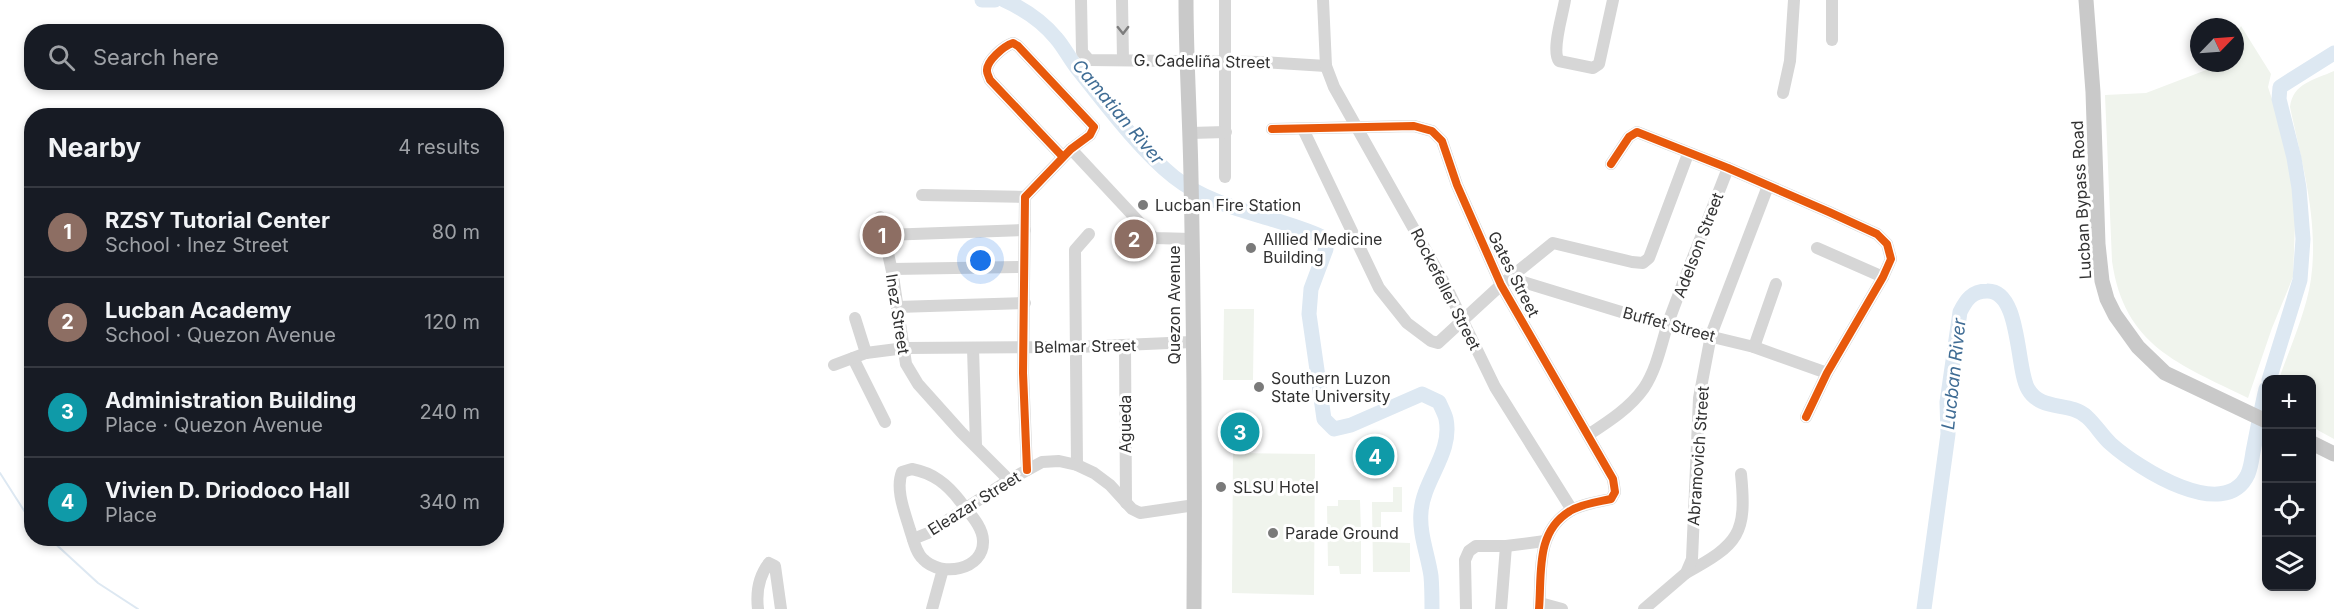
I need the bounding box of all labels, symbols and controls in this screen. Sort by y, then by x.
north arrow [2190,18,2244,72]
search box [24,24,504,90]
one-way arrow [1117,25,1129,34]
icon: search [45,41,78,74]
text: Search here [93,44,219,70]
street label: G. Cadeliña Street [1133,50,1271,72]
water label: Camatian River [1068,55,1169,169]
street label: Lucban Bypass Road [2067,120,2095,280]
text: Nearby [48,132,141,163]
text: 4 results [398,135,480,159]
street label: Adelson Street [1669,190,1727,300]
place label: Lucban Fire Station [1155,195,1301,215]
marker: Lucban Fire Station [1136,198,1150,212]
text: RZSY Tutorial Center [105,207,330,233]
pin: 1 [862,212,902,258]
pin: 2 [1114,216,1154,262]
text: 1 [63,220,72,244]
text: 80 m [432,220,480,244]
street label: Rockefeller Street [1407,225,1485,353]
street label: Gates Street [1484,228,1544,320]
place label: Alllied Medicine Building [1263,229,1382,267]
text: School · Inez Street [105,233,289,257]
marker: Alllied Medicine Building [1244,241,1258,255]
street label: Quezon Avenue [1164,245,1184,365]
your location [966,246,995,275]
street label: Inez Street [882,272,914,356]
text: Lucban Academy [105,297,292,323]
street label: Buffet Street [1621,302,1717,346]
text: 2 [61,310,74,334]
text: 120 m [424,310,480,334]
water label: Lucban River [1937,316,1970,431]
text: School · Quezon Avenue [105,323,336,347]
street label: Belmar Street [1034,335,1136,357]
place label: Southern Luzon State University [1271,368,1391,406]
map controls [2262,375,2316,591]
button: + [2262,375,2316,429]
marker: Southern Luzon State University [1252,380,1266,394]
street label: Abramovich Street [1683,385,1713,527]
text: Administration Building [105,387,356,413]
street label: Agueda [1115,395,1135,453]
text: 3 [61,400,74,424]
text: 240 m [419,400,480,424]
pin: 3 [1220,410,1260,454]
text: Place · Quezon Avenue [105,413,323,437]
button: − [2262,429,2316,483]
pin: 4 [1356,434,1394,478]
street label: Eleazar Street [924,467,1024,539]
text: Vivien D. Driodoco Hall [105,477,350,503]
place label: SLSU Hotel [1233,477,1319,497]
marker: SLSU Hotel [1214,480,1228,494]
button: locate [2262,483,2316,537]
text: 4 [61,490,74,514]
text: 340 m [419,490,480,514]
text: Place [105,503,157,527]
place label: Parade Ground [1285,523,1399,543]
marker: Parade Ground [1266,526,1280,540]
button: layers [2262,537,2316,591]

